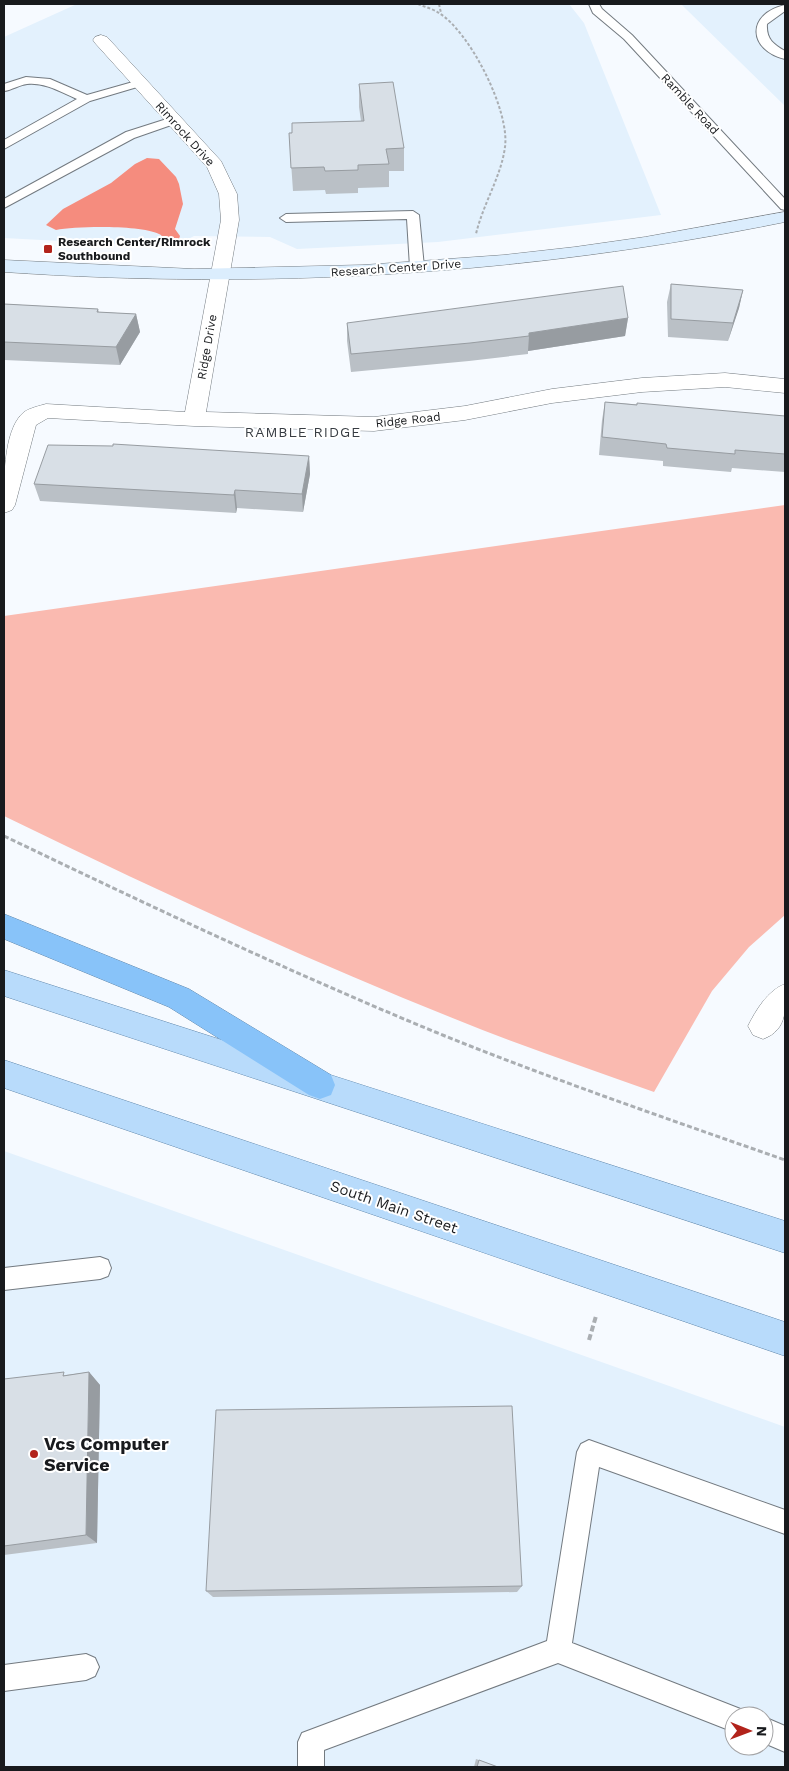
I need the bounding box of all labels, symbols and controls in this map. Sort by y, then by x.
street label: Ramble Road [658,71,722,137]
street label: Rimrock Drive [152,99,218,169]
place label: Research Center/Rimrock Southbound [58,235,211,263]
marker: Research Center/Rimrock Southbound [42,243,54,255]
street label: Research Center Drive [330,256,462,280]
street label: Ridge Drive [194,313,220,381]
street label: Ridge Road [375,410,441,430]
district label: RAMBLE RIDGE [245,424,361,440]
street label: South Main Street [328,1177,461,1237]
place label: Vcs Computer Service [44,1433,169,1475]
marker: Vcs Computer Service [28,1448,40,1460]
north arrow [724,1706,774,1756]
text: N [754,1726,770,1737]

